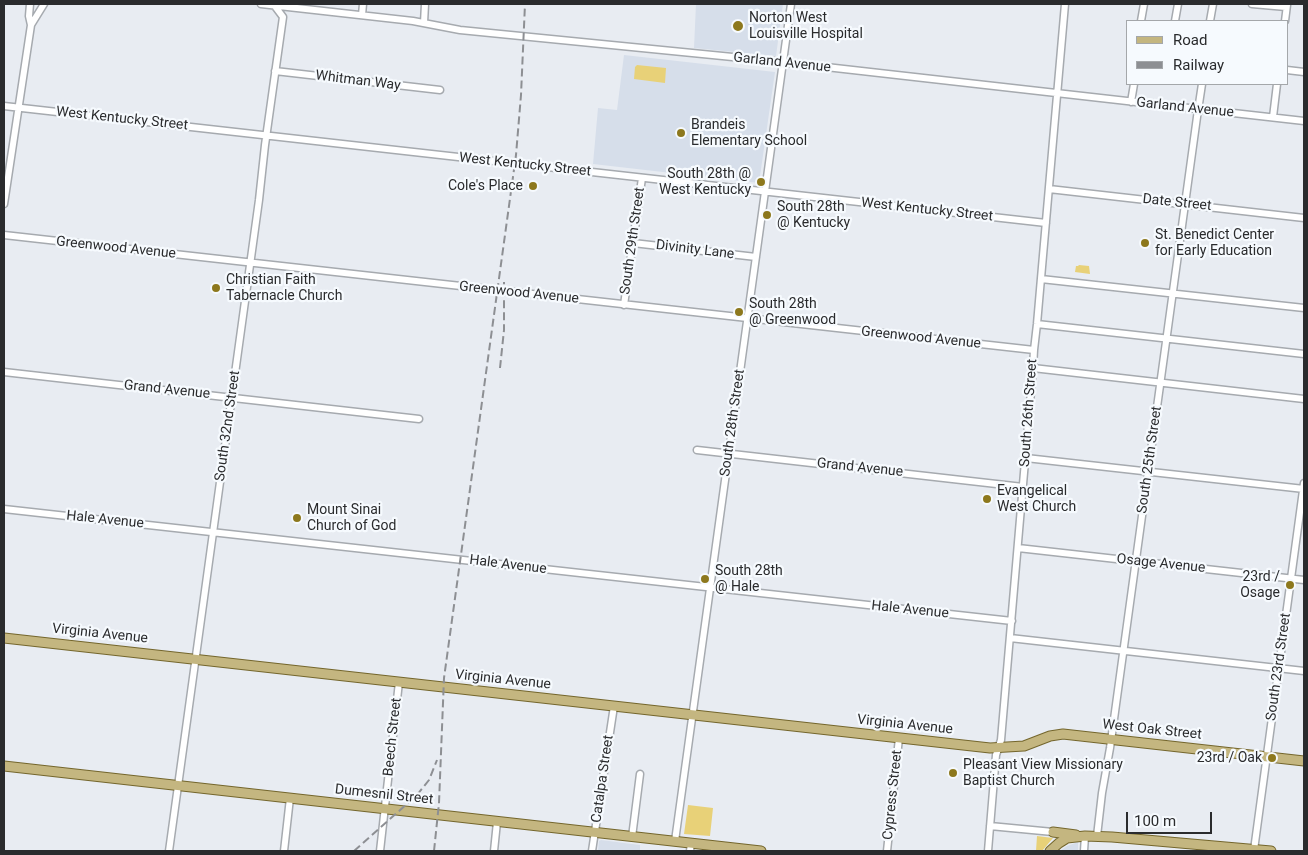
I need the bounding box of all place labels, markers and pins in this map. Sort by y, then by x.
place label: Norton West Louisville Hospital [749,10,863,42]
marker: Norton West Louisville Hospital [731,19,745,33]
place label: Brandeis Elementary School [691,117,807,150]
marker: Brandeis Elementary School [675,127,687,139]
place label: South 28th @ West Kentucky [659,166,751,198]
marker: South 28th @ West Kentucky [755,176,767,188]
place label: Cole's Place [448,178,523,194]
marker: Cole's Place [527,180,539,192]
place label: South 28th @ Kentucky [777,199,850,232]
marker: South 28th @ Kentucky [761,209,773,221]
place label: St. Benedict Center for Early Education [1155,227,1274,260]
marker: St. Benedict Center for Early Education [1139,237,1151,249]
place label: Christian Faith Tabernacle Church [226,272,342,304]
marker: Christian Faith Tabernacle Church [210,282,222,294]
place label: South 28th @ Greenwood [749,296,836,328]
marker: South 28th @ Greenwood [733,306,745,318]
place label: Evangelical West Church [997,483,1076,516]
marker: Evangelical West Church [981,493,993,505]
place label: Mount Sinai Church of God [307,502,396,534]
marker: Mount Sinai Church of God [291,512,303,524]
place label: South 28th @ Hale [715,563,783,596]
place label: 23rd / Osage [1240,569,1280,602]
marker: South 28th @ Hale [699,573,711,585]
marker: 23rd / Osage [1284,579,1296,591]
place label: 23rd / Oak [1197,750,1262,766]
marker: 23rd / Oak [1266,752,1278,764]
place label: Pleasant View Missionary Baptist Church [963,757,1123,790]
marker: Pleasant View Missionary Baptist Church [947,767,959,779]

